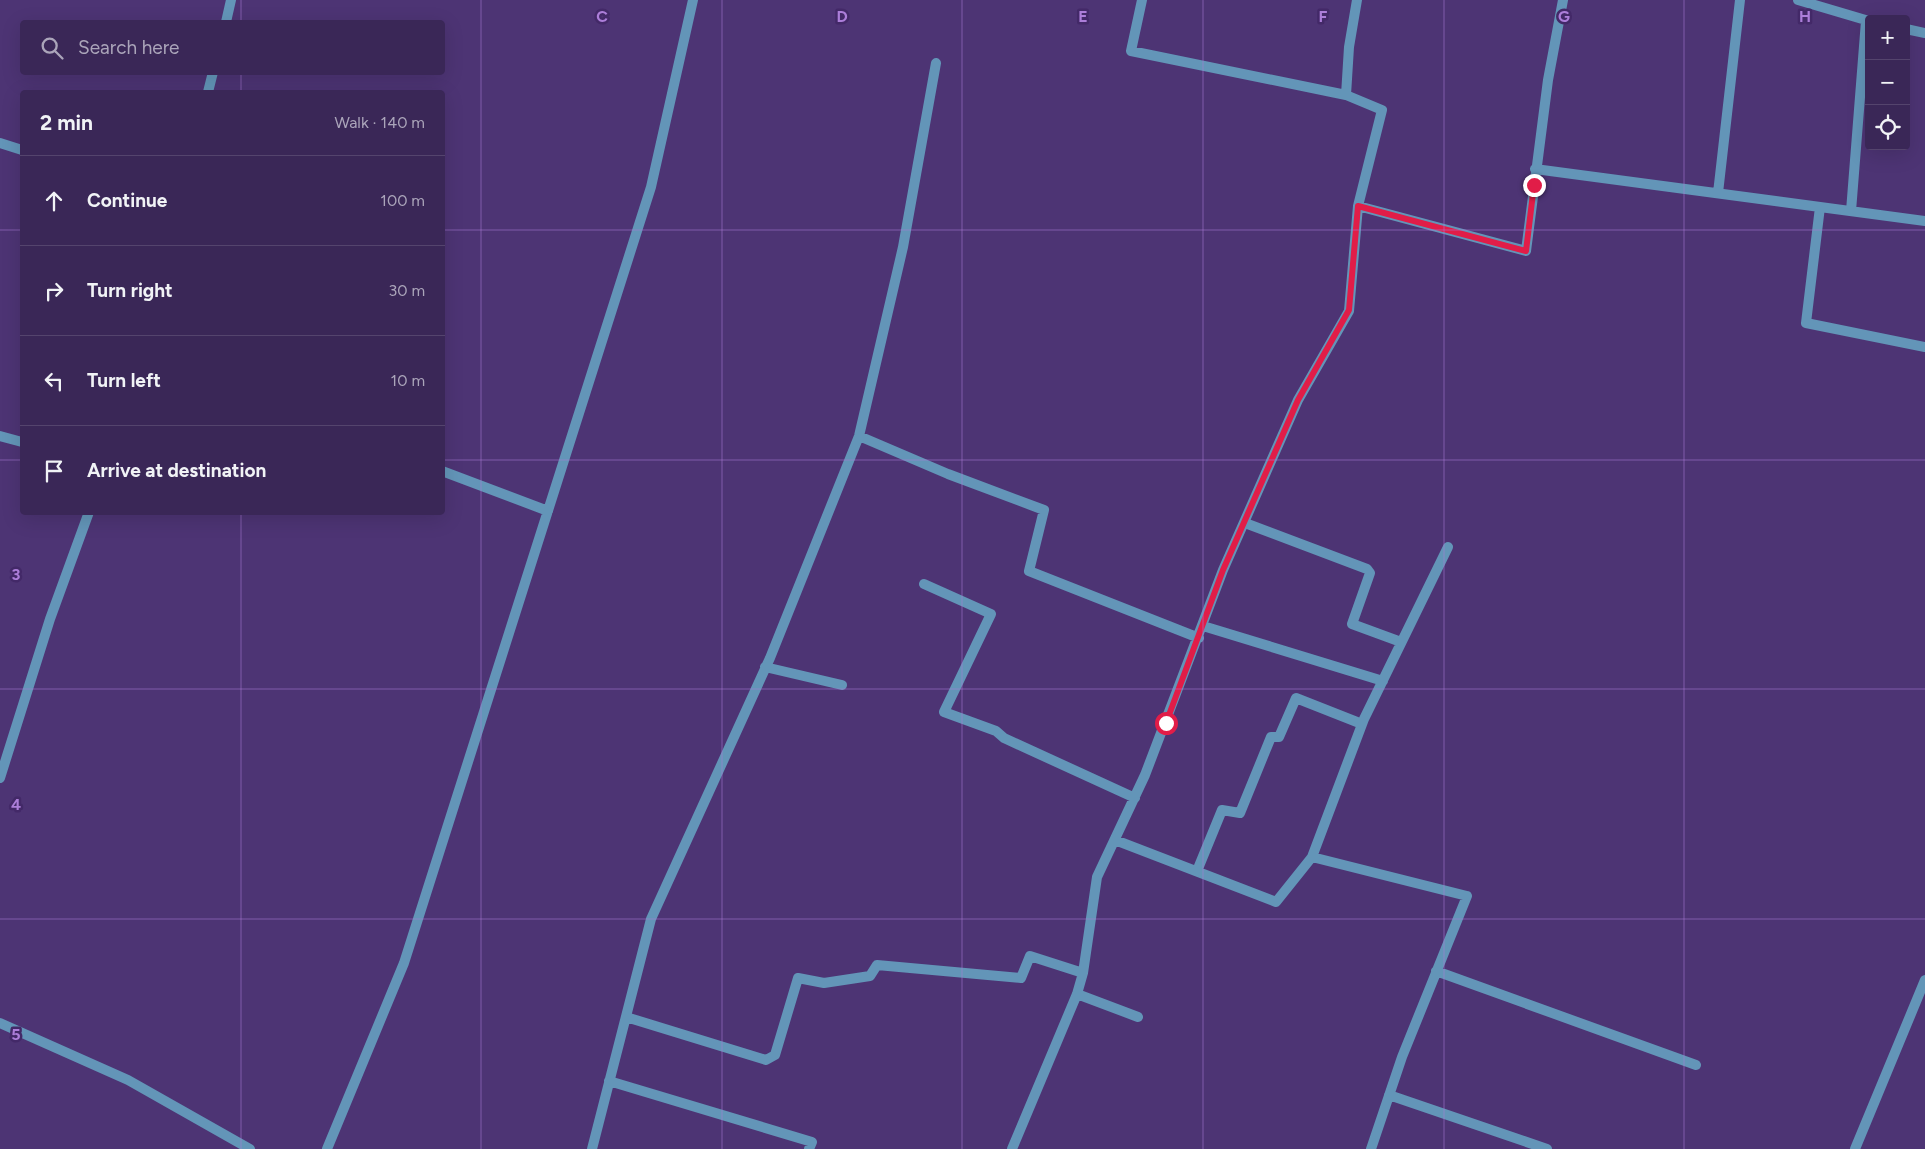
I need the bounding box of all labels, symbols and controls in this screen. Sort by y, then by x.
text: C [596,7,608,26]
text: D [836,7,848,26]
text: E [1078,7,1088,26]
text: F [1319,7,1328,26]
text: G [1558,7,1570,26]
text: H [1799,7,1811,26]
map controls [1865,15,1910,150]
button: + [1865,15,1910,60]
search box [20,20,445,75]
icon: search [38,34,66,62]
text: Search here [78,36,180,59]
button: − [1865,60,1910,105]
button: locate [1865,105,1910,150]
text: 2 min [40,110,93,135]
text: Walk · 140 m [335,113,425,132]
route end [1523,174,1546,197]
icon: ahead [40,187,68,215]
text: Continue [87,189,167,212]
text: 100 m [380,191,425,210]
icon: right [40,277,68,305]
text: Turn right [87,279,173,302]
text: 30 m [388,281,425,300]
icon: left [40,367,68,395]
text: Turn left [87,369,161,392]
text: 10 m [391,371,425,390]
icon: arrive [40,457,68,485]
text: Arrive at destination [87,459,266,482]
text: 3 [12,565,21,584]
route start [1155,712,1178,735]
text: 4 [11,795,21,814]
text: 5 [11,1025,21,1044]

